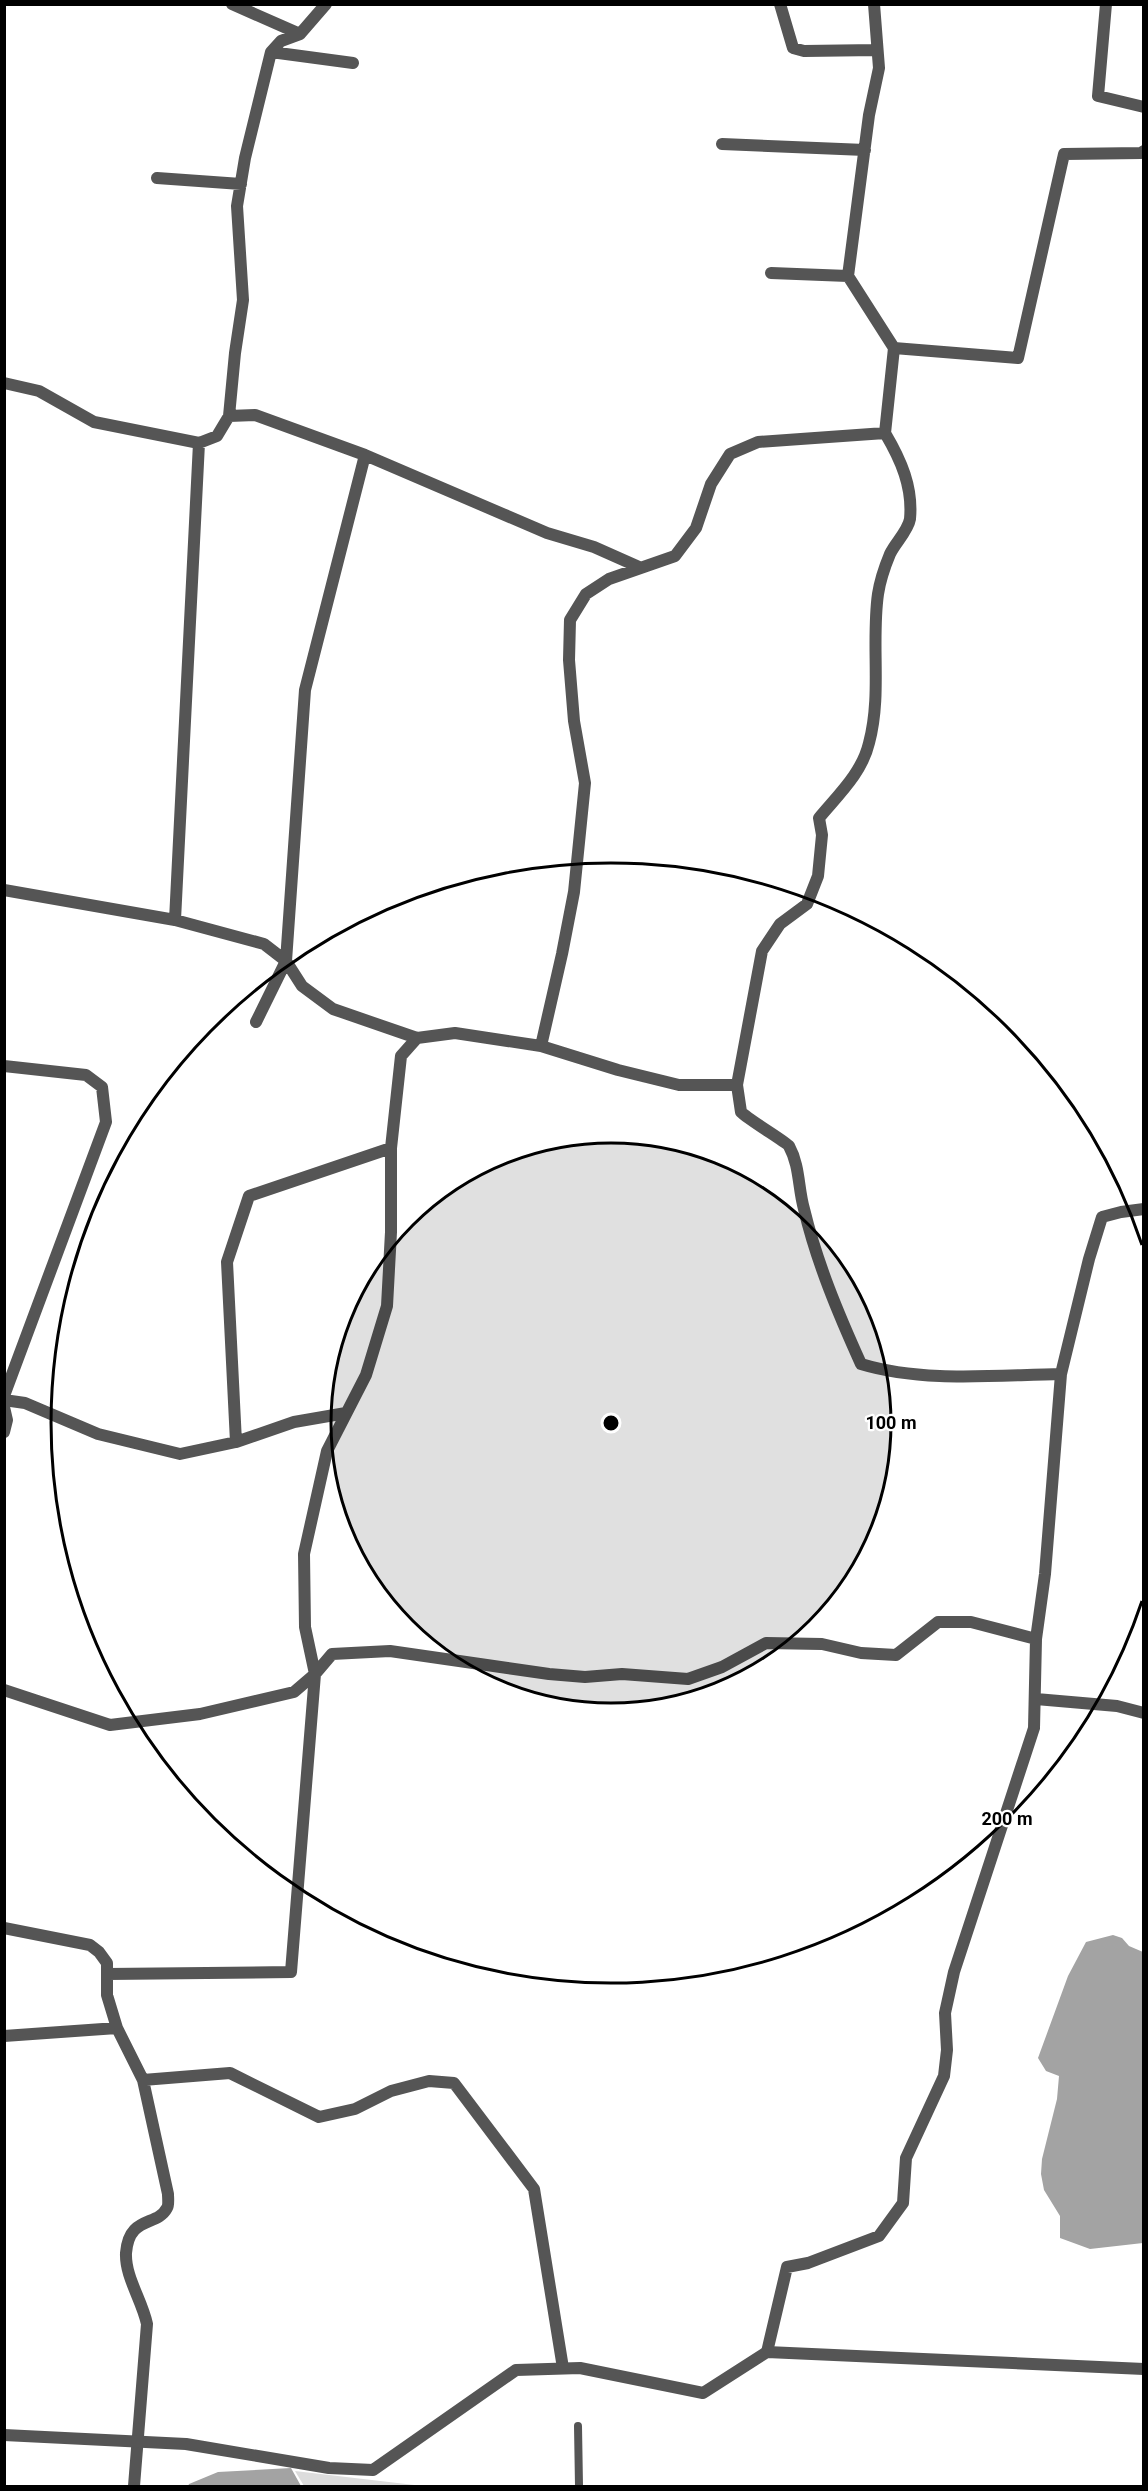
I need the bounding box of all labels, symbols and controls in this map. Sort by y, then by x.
text: 100 m [865,1412,917,1433]
centre of rings [601,1413,621,1433]
text: 200 m [981,1808,1033,1829]

